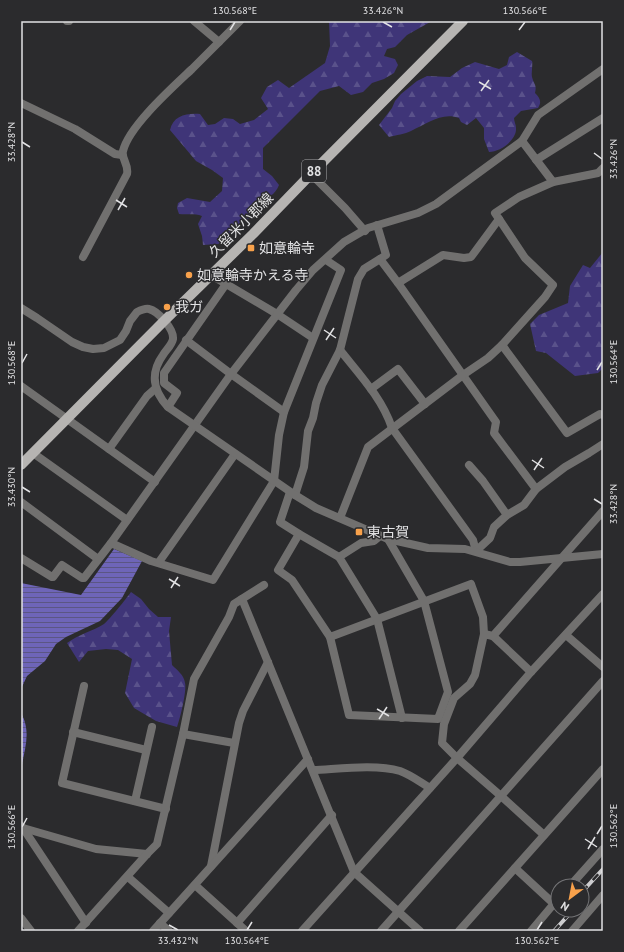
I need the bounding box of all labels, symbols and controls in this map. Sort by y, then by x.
text: 130.568°E [213,4,257,17]
text: 33.426°N [363,4,403,17]
text: 130.566°E [503,4,547,17]
text: 33.428°N [5,122,18,162]
text: 33.426°N [607,139,620,179]
road number: 88 [302,160,326,182]
street label: 久留米小郡線 [205,189,277,261]
place label: 如意輪寺 [259,239,315,257]
marker: 如意輪寺 [246,243,256,253]
place label: 如意輪寺かえる寺 [197,266,309,284]
marker: 如意輪寺かえる寺 [184,270,194,280]
place label: 我ガ [175,298,203,316]
marker: 我ガ [162,302,172,312]
text: 130.564°E [607,340,620,384]
text: 130.568°E [5,341,18,385]
text: 33.430°N [5,467,18,507]
text: 33.428°N [607,484,620,524]
place label: 東古賀 [367,523,409,541]
marker: 東古賀 [354,527,364,537]
text: 130.562°E [607,804,620,848]
text: 130.566°E [5,805,18,849]
north arrow [550,878,590,918]
text: N [558,899,571,914]
text: 33.432°N [158,934,198,947]
text: 130.564°E [225,934,269,947]
text: 130.562°E [515,934,559,947]

